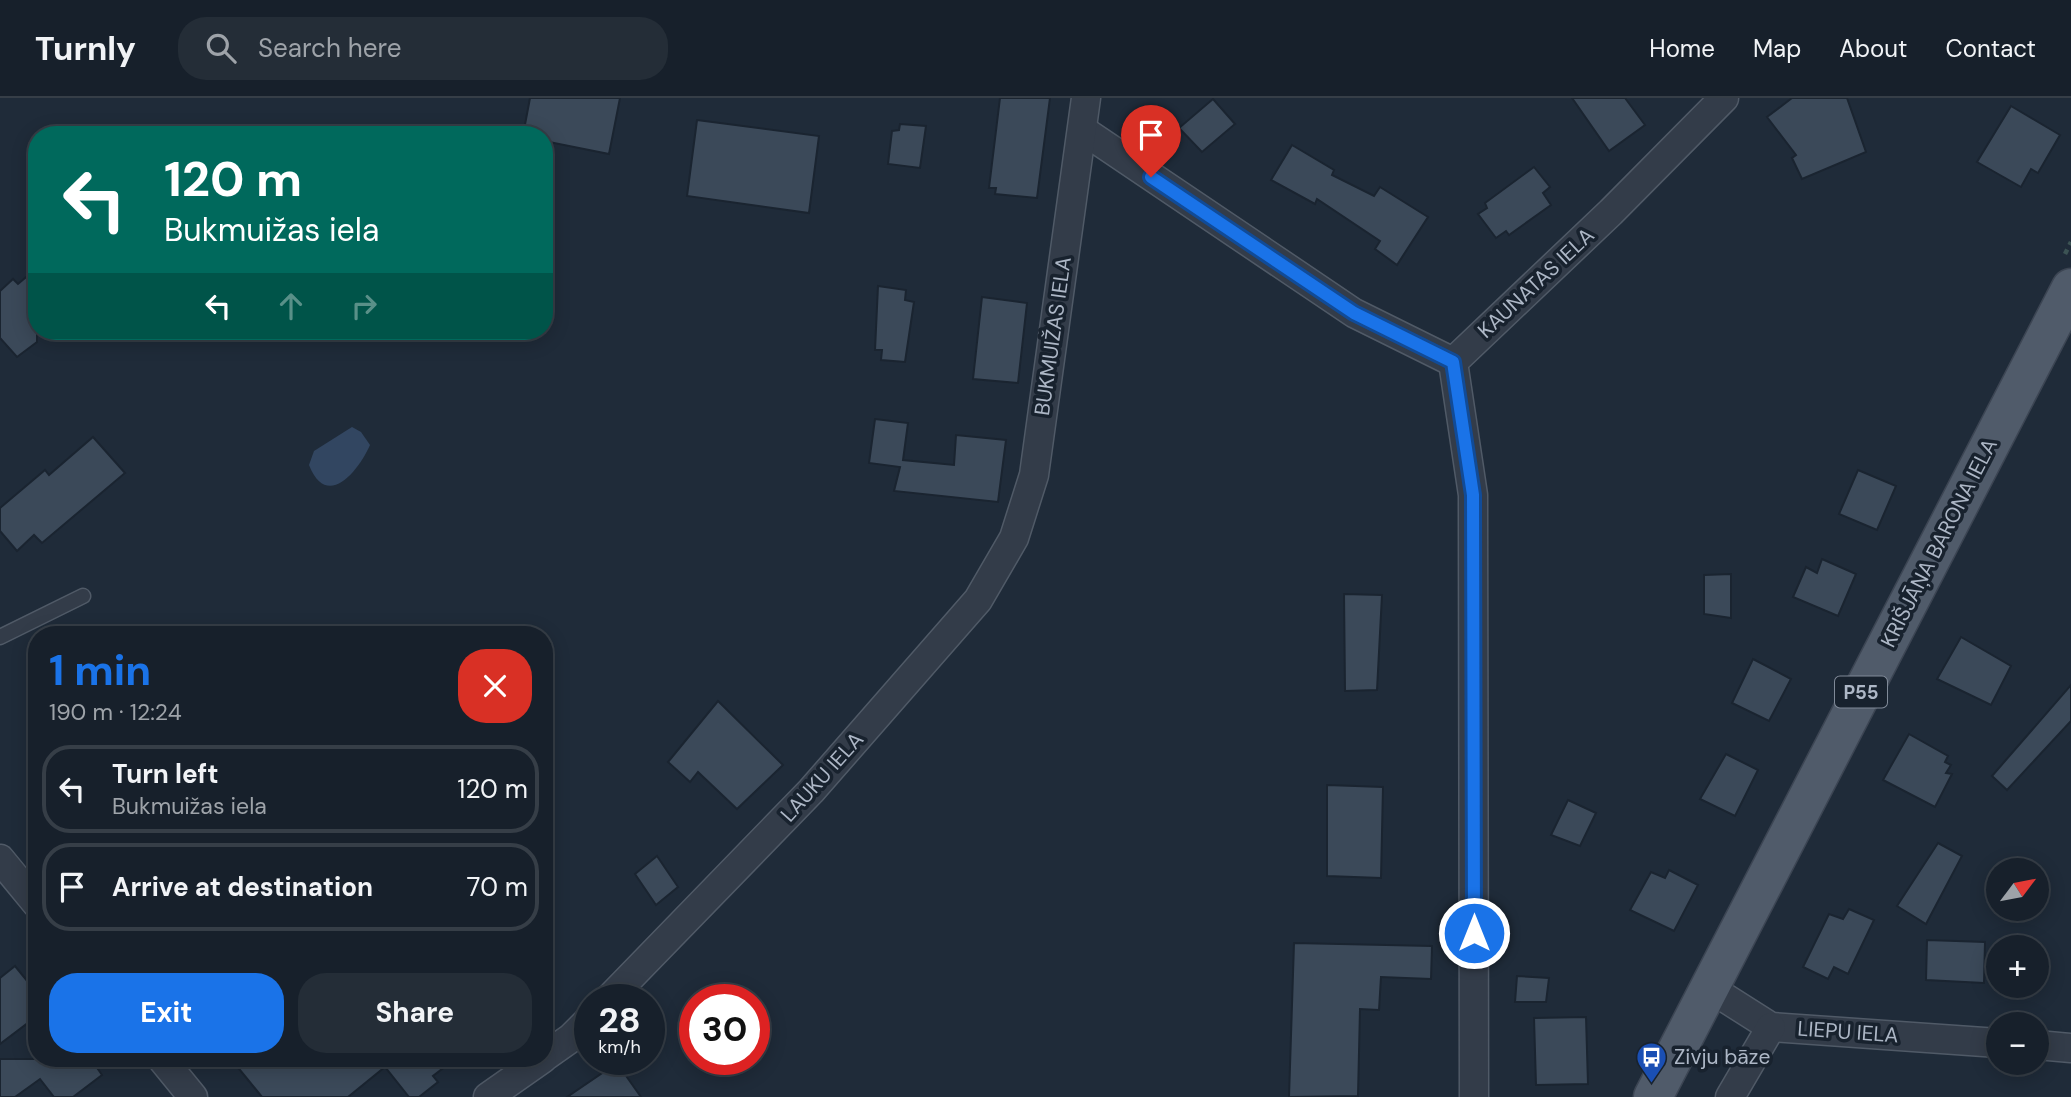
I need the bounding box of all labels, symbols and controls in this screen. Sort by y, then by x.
search box [178,17,668,80]
text: Turnly [35,27,136,70]
icon: search [202,29,240,67]
text: Search here [258,31,401,65]
text: Home [1649,33,1715,64]
text: Map [1753,33,1801,64]
text: About [1839,33,1908,64]
text: Contact [1946,33,2036,64]
pin [1121,105,1181,177]
icon: arrive [1132,116,1170,154]
text: 120 m [164,147,302,211]
icon: left [49,154,140,245]
text: Bukmuižas iela [164,209,379,251]
street label: KAUNATAS IELA [1472,222,1600,344]
street label: BUKMUIŽAS IELA [1028,255,1078,417]
icon: left [199,287,237,325]
icon: ahead [272,287,310,325]
icon: right [345,287,383,325]
street label: KRIŠJĀŅA BARONA IELA [1874,434,2004,652]
text: 1 min [49,643,151,698]
button: close [458,649,532,723]
road number: P55 [1835,677,1887,708]
text: 190 m · 12:24 [49,697,182,727]
street label: LAUKU IELA [774,726,870,828]
text: Turn left [112,757,219,791]
icon: left [53,770,91,808]
text: 120 m [457,772,528,806]
text: Bukmuižas iela [112,791,267,821]
north arrow [1986,858,2049,920]
map controls [1986,858,2049,1075]
icon: arrive [53,868,91,906]
text: Arrive at destination [112,870,373,904]
text: 70 m [467,870,528,904]
position arrow [1437,896,1511,970]
button: + [1986,935,2049,998]
button: Exit [49,973,284,1053]
button: Share [298,973,532,1053]
speed limit sign: 30 [679,984,770,1075]
text: 28 [598,997,641,1043]
button: − [1986,1012,2049,1075]
street label: LIEPU IELA [1797,1015,1899,1049]
text: km/h [598,1035,641,1059]
bus stop icon: Zivju bāze [1634,1040,1668,1084]
place label: Zivju bāze [1674,1043,1770,1071]

